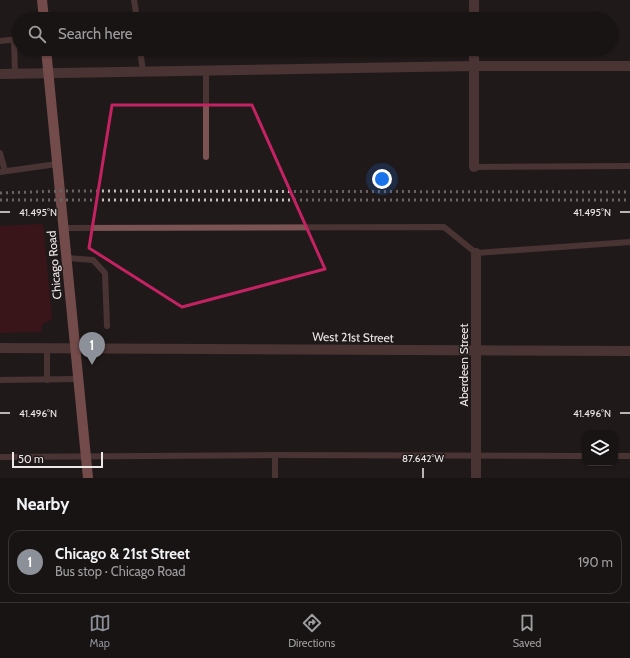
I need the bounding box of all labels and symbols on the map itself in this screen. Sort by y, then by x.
your location [372,169,392,189]
text: 41.495°N [19,206,57,219]
text: 41.495°N [573,206,611,219]
street label: Chicago Road [44,230,64,300]
street label: Aberdeen Street [456,323,471,407]
street label: West 21st Street [312,329,394,345]
pin: 1 [79,332,105,365]
text: 41.496°N [19,407,57,420]
text: 41.496°N [573,407,611,420]
scale bar [12,450,103,469]
text: 87.642°W [402,452,444,465]

